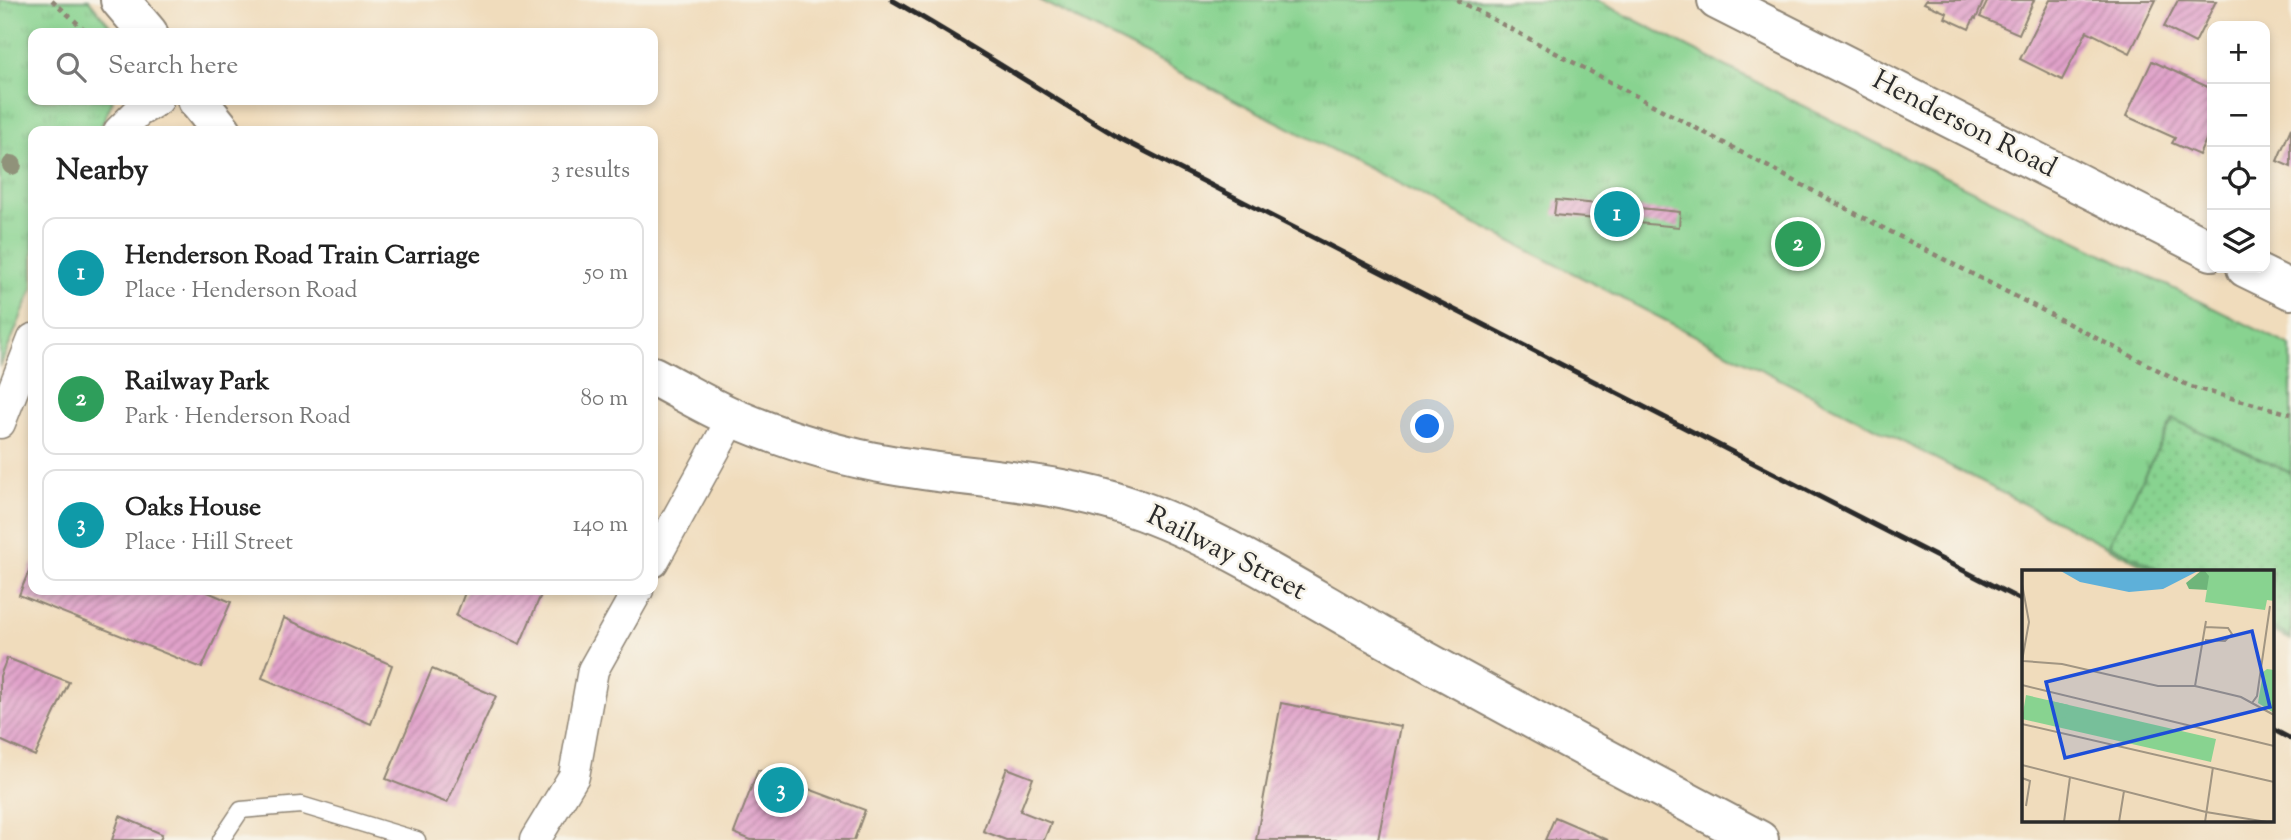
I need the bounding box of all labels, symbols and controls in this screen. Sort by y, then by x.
map controls [2207,21,2270,273]
button: + [2207,21,2270,84]
search box [28,28,658,105]
icon: search [52,48,90,86]
text: Search here [108,48,238,85]
street label: Henderson Road [1865,61,2063,189]
button: − [2207,84,2270,147]
button: locate [2207,147,2270,210]
text: Nearby [56,150,148,193]
text: 3 results [551,155,630,188]
pin: 1 [1594,188,1640,240]
button: layers [2207,210,2270,273]
pin: 2 [1775,218,1821,270]
text: Henderson Road Train Carriage [125,238,480,275]
text: 1 [77,257,85,290]
text: 50 m [584,257,628,290]
text: Place · Henderson Road [125,275,358,308]
text: Railway Park [125,364,269,401]
text: 2 [76,383,86,416]
text: 80 m [580,383,628,416]
text: Park · Henderson Road [125,401,351,434]
your location [1410,409,1444,443]
text: Oaks House [125,490,261,527]
street label: Railway Street [1139,497,1313,612]
text: 3 [76,509,86,542]
text: 140 m [573,509,628,542]
text: Place · Hill Street [125,527,293,560]
inset map [2022,570,2274,822]
pin: 3 [758,764,804,816]

